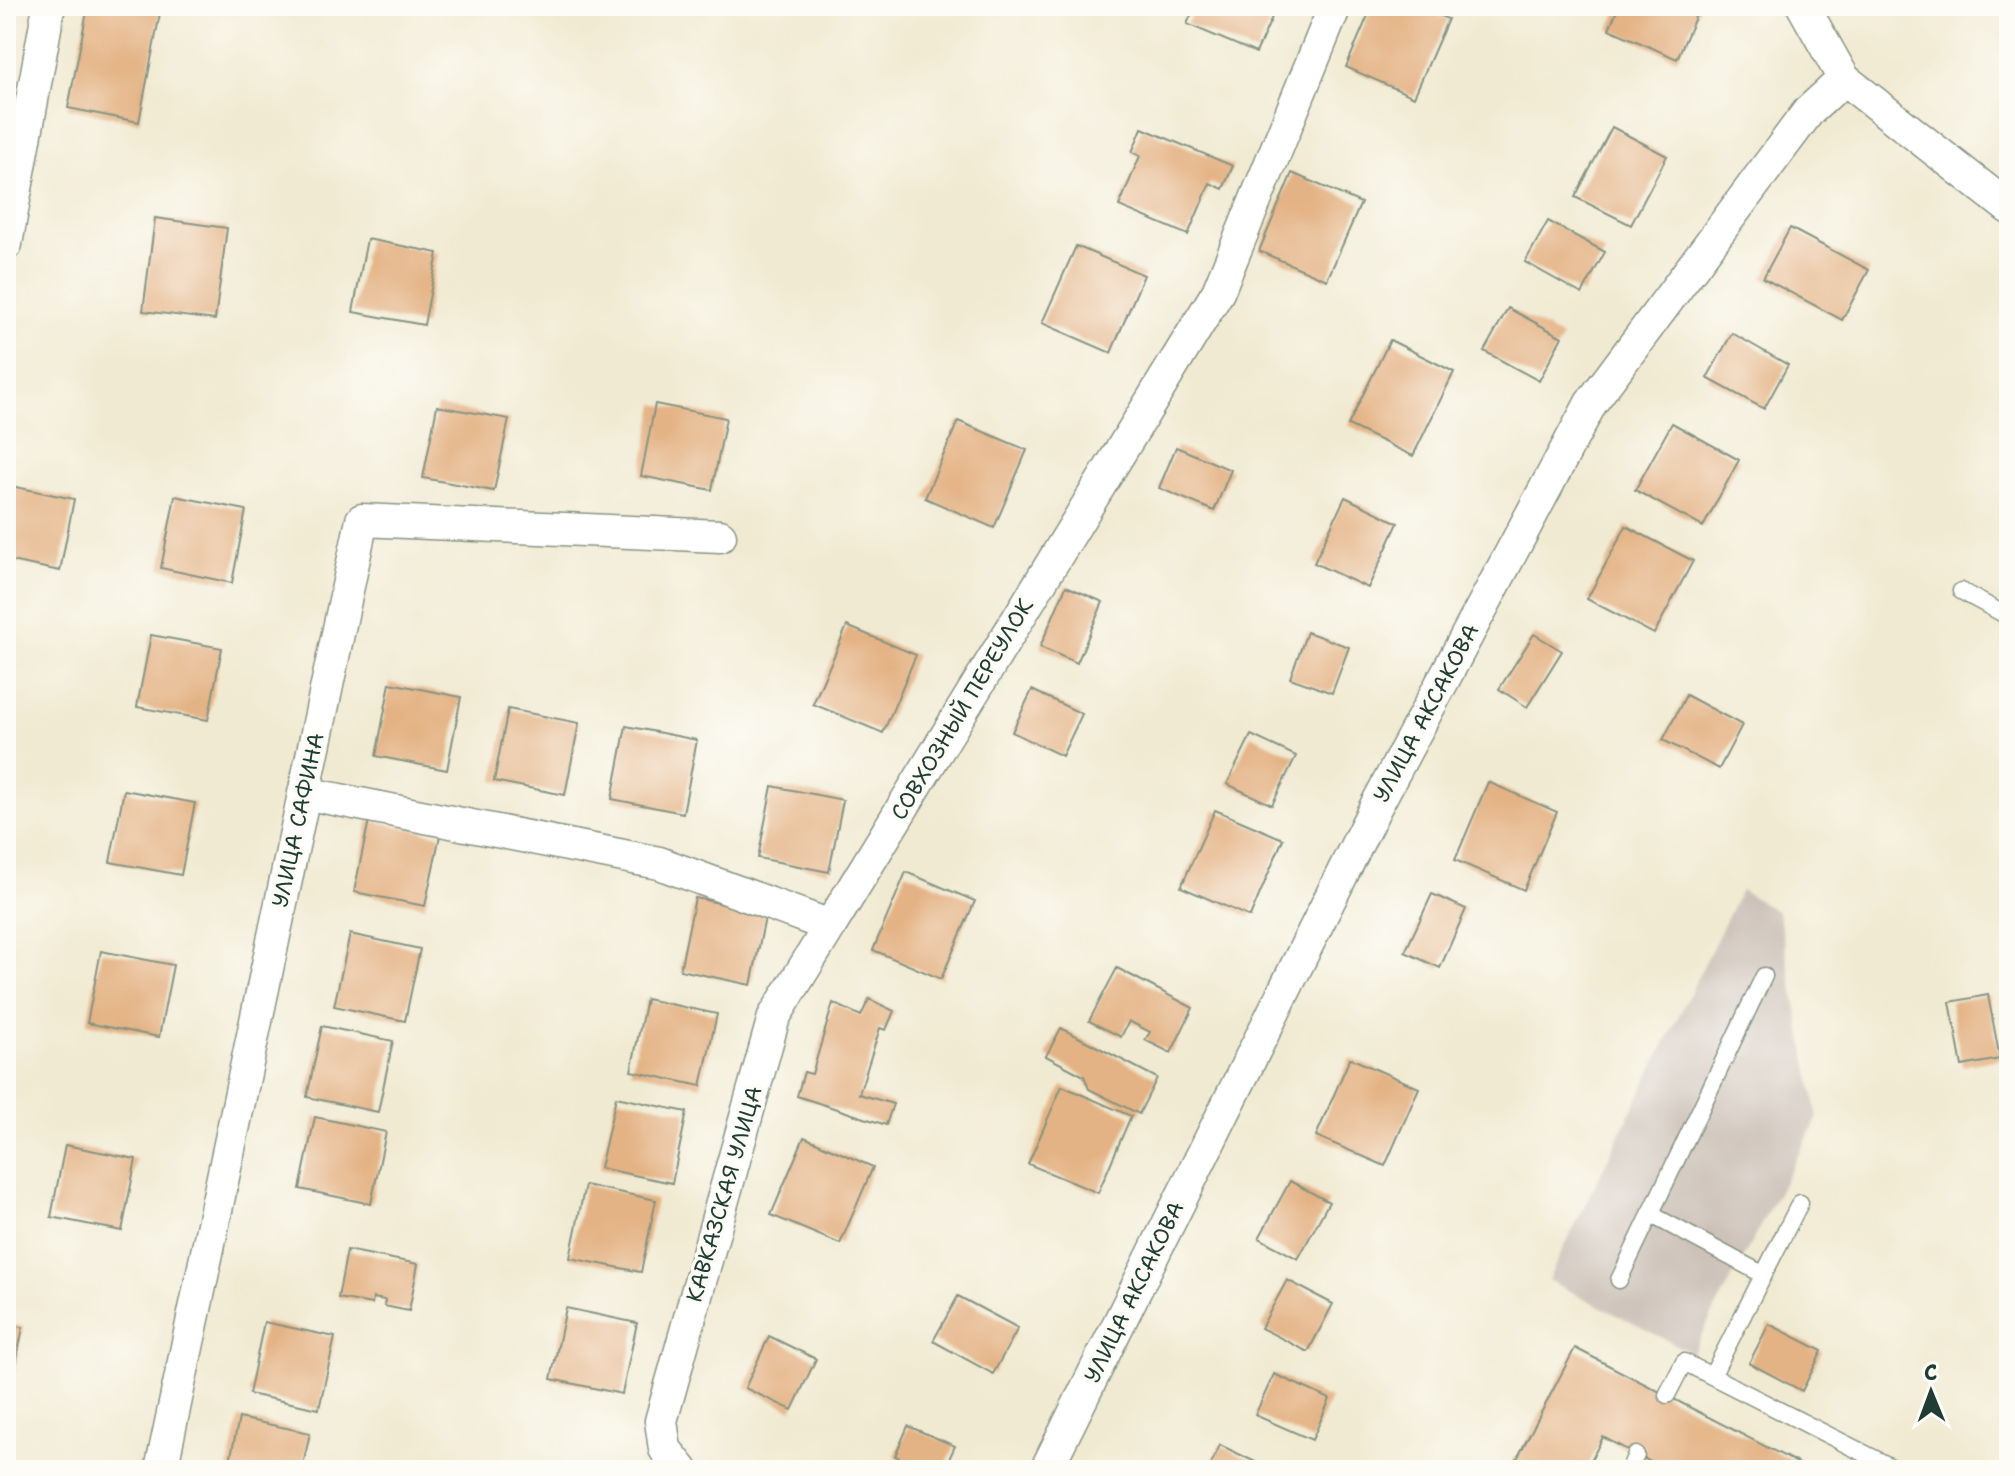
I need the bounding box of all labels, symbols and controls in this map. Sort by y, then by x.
street label: СОВХОЗНЫЙ ПЕРЕУЛОК [884,593,1040,825]
street label: УЛИЦА АКСАКОВА [1367,619,1485,807]
street label: УЛИЦА САФИНА [265,730,331,910]
street label: КАВКАЗСКАЯ УЛИЦА [679,1083,769,1305]
street label: УЛИЦА АКСАКОВА [1077,1196,1191,1388]
north arrow [1891,1352,1971,1432]
text: С [1924,1358,1938,1387]

